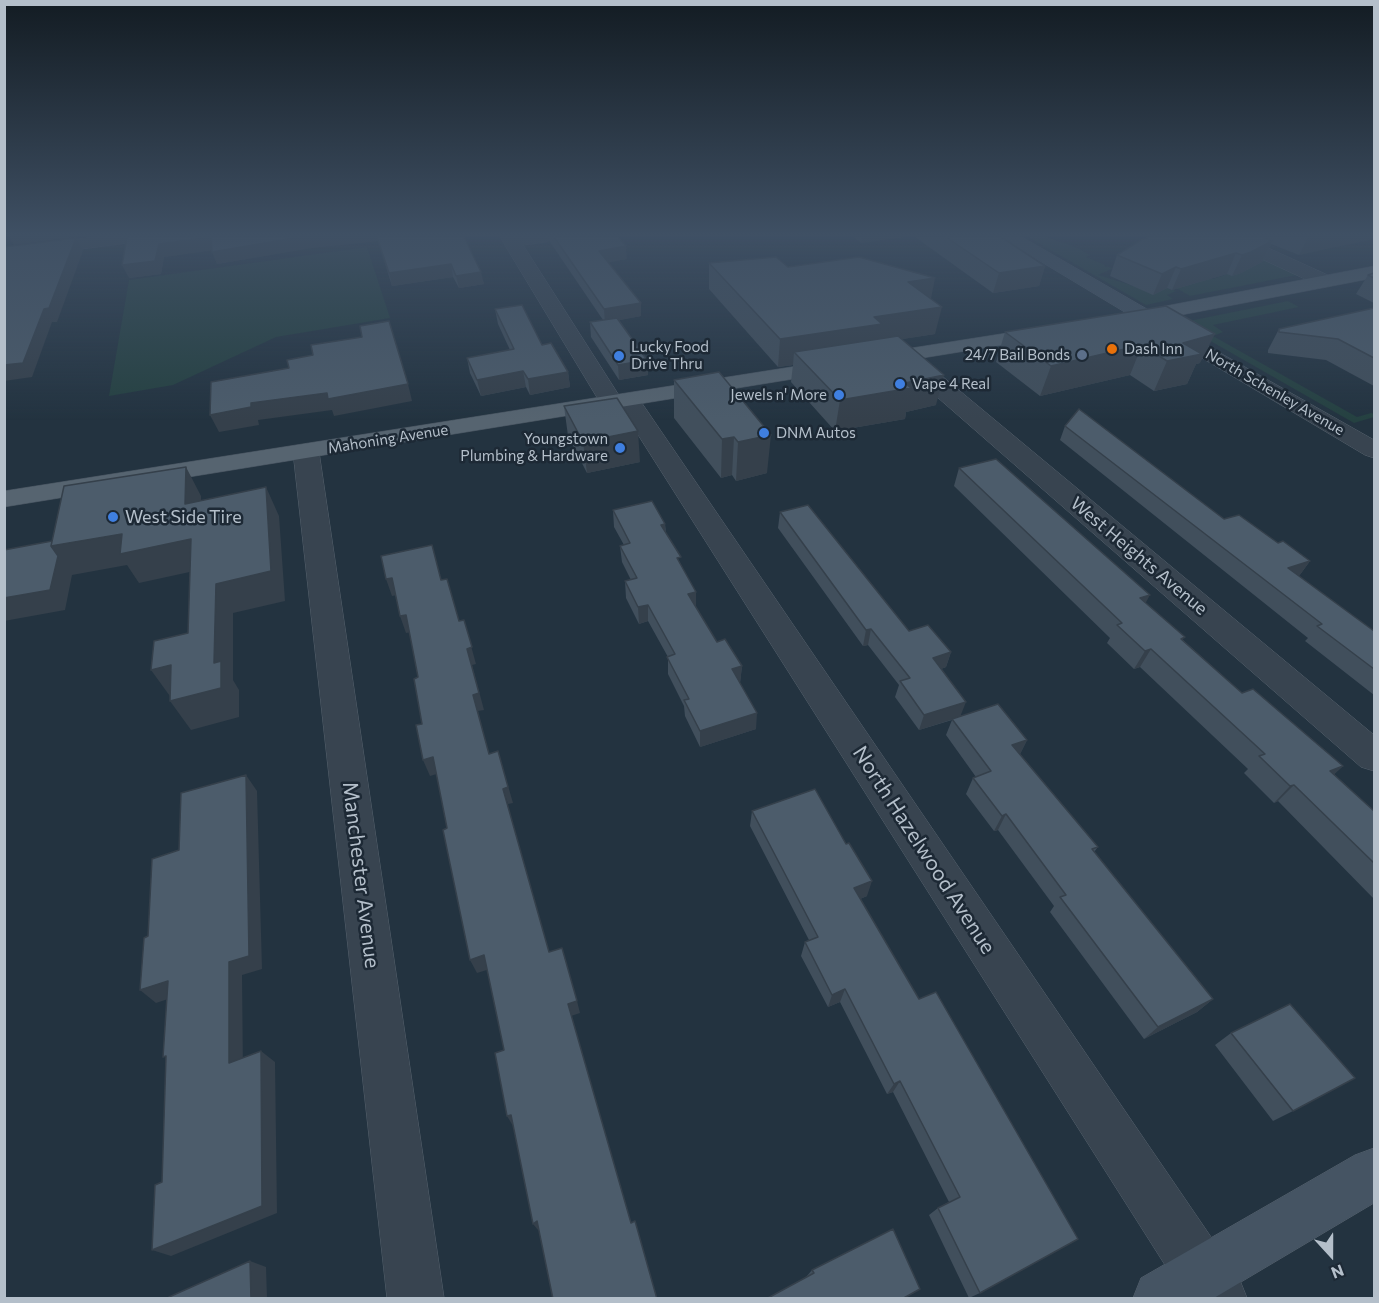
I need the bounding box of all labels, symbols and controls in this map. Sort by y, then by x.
place label: Lucky Food Drive Thru [631,338,709,373]
place label: Dash Inn [1124,340,1183,358]
marker: Dash Inn [1105,342,1119,356]
street label: North Schenley Avenue [1202,345,1348,439]
place label: 24/7 Bail Bonds [965,346,1070,364]
marker: 24/7 Bail Bonds [1075,348,1089,362]
marker: Lucky Food Drive Thru [612,349,626,363]
place label: Vape 4 Real [912,375,990,393]
marker: Vape 4 Real [893,377,907,391]
place label: Jewels n' More [730,386,827,404]
marker: Jewels n' More [832,388,846,402]
street label: Mahoning Avenue [327,421,449,457]
place label: DNM Autos [776,424,856,442]
marker: DNM Autos [757,426,771,440]
place label: Youngstown Plumbing & Hardware [460,430,608,465]
marker: Youngstown Plumbing & Hardware [613,441,627,455]
street label: West Heights Avenue [1066,492,1212,620]
place label: West Side Tire [125,506,242,528]
marker: West Side Tire [106,510,120,524]
street label: North Hazelwood Avenue [847,741,1001,959]
street label: Manchester Avenue [337,780,385,970]
north arrow [1301,1225,1361,1285]
text: N [1329,1261,1347,1283]

